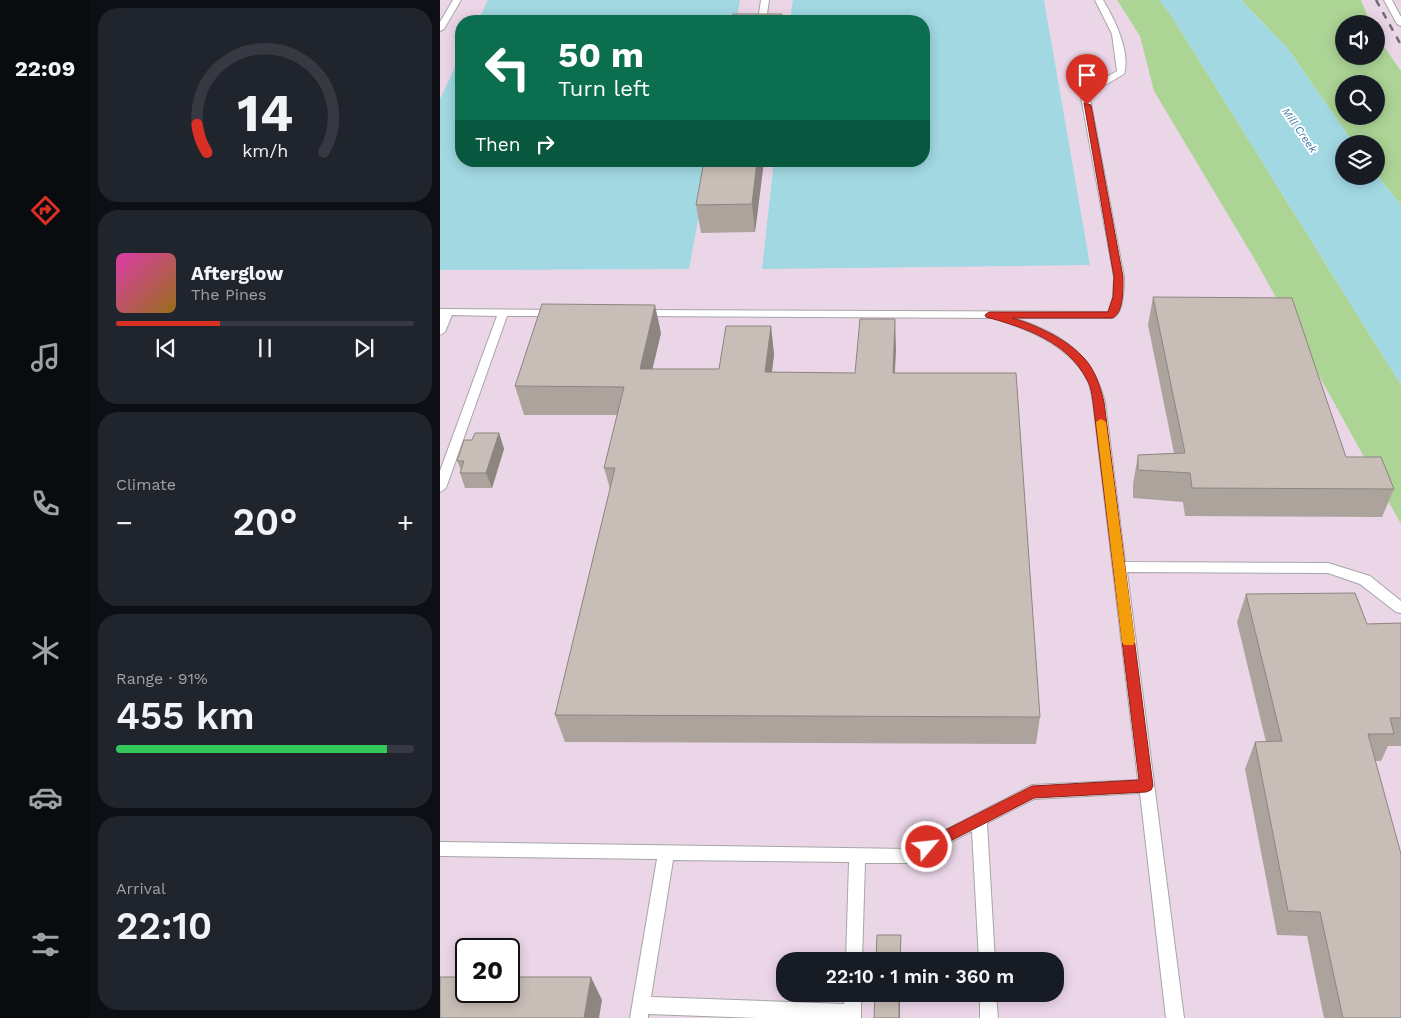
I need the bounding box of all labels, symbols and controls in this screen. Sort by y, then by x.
map controls [1335,15,1385,185]
button: sound [1335,15,1385,65]
text: 50 m [558,34,644,76]
icon: left [475,35,540,100]
pin [1066,54,1108,105]
text: 22:09 [15,56,75,81]
icon: arrive [1073,61,1101,89]
button: search [1335,75,1385,125]
text: Turn left [558,76,650,101]
text: 14 [237,83,293,144]
water label: Mill Creek [1279,105,1320,156]
icon: right [531,130,559,158]
text: Then [475,133,521,156]
button: layers [1335,135,1385,185]
text: km/h [242,140,288,161]
icon: directions [28,193,63,228]
text: Afterglow [191,262,283,285]
text: The Pines [191,285,267,304]
icon: previous [152,334,180,362]
icon: pause [251,334,279,362]
icon: next [350,334,378,362]
icon: music [28,340,63,375]
text: Climate [116,475,176,494]
icon: phone [28,486,63,521]
text: 20° [233,500,297,544]
text: − [116,506,133,539]
text: + [397,506,414,539]
icon: climate [28,633,63,668]
text: Range · 91% [116,669,208,688]
text: 455 km [116,694,255,738]
icon: car [28,780,63,815]
position arrow [900,820,952,872]
text: Arrival [116,879,166,898]
text: 22:10 [116,904,212,948]
icon: filters [28,927,63,962]
speed limit sign: 20 [455,938,520,1003]
text: 22:10 · 1 min · 360 m [826,965,1014,988]

